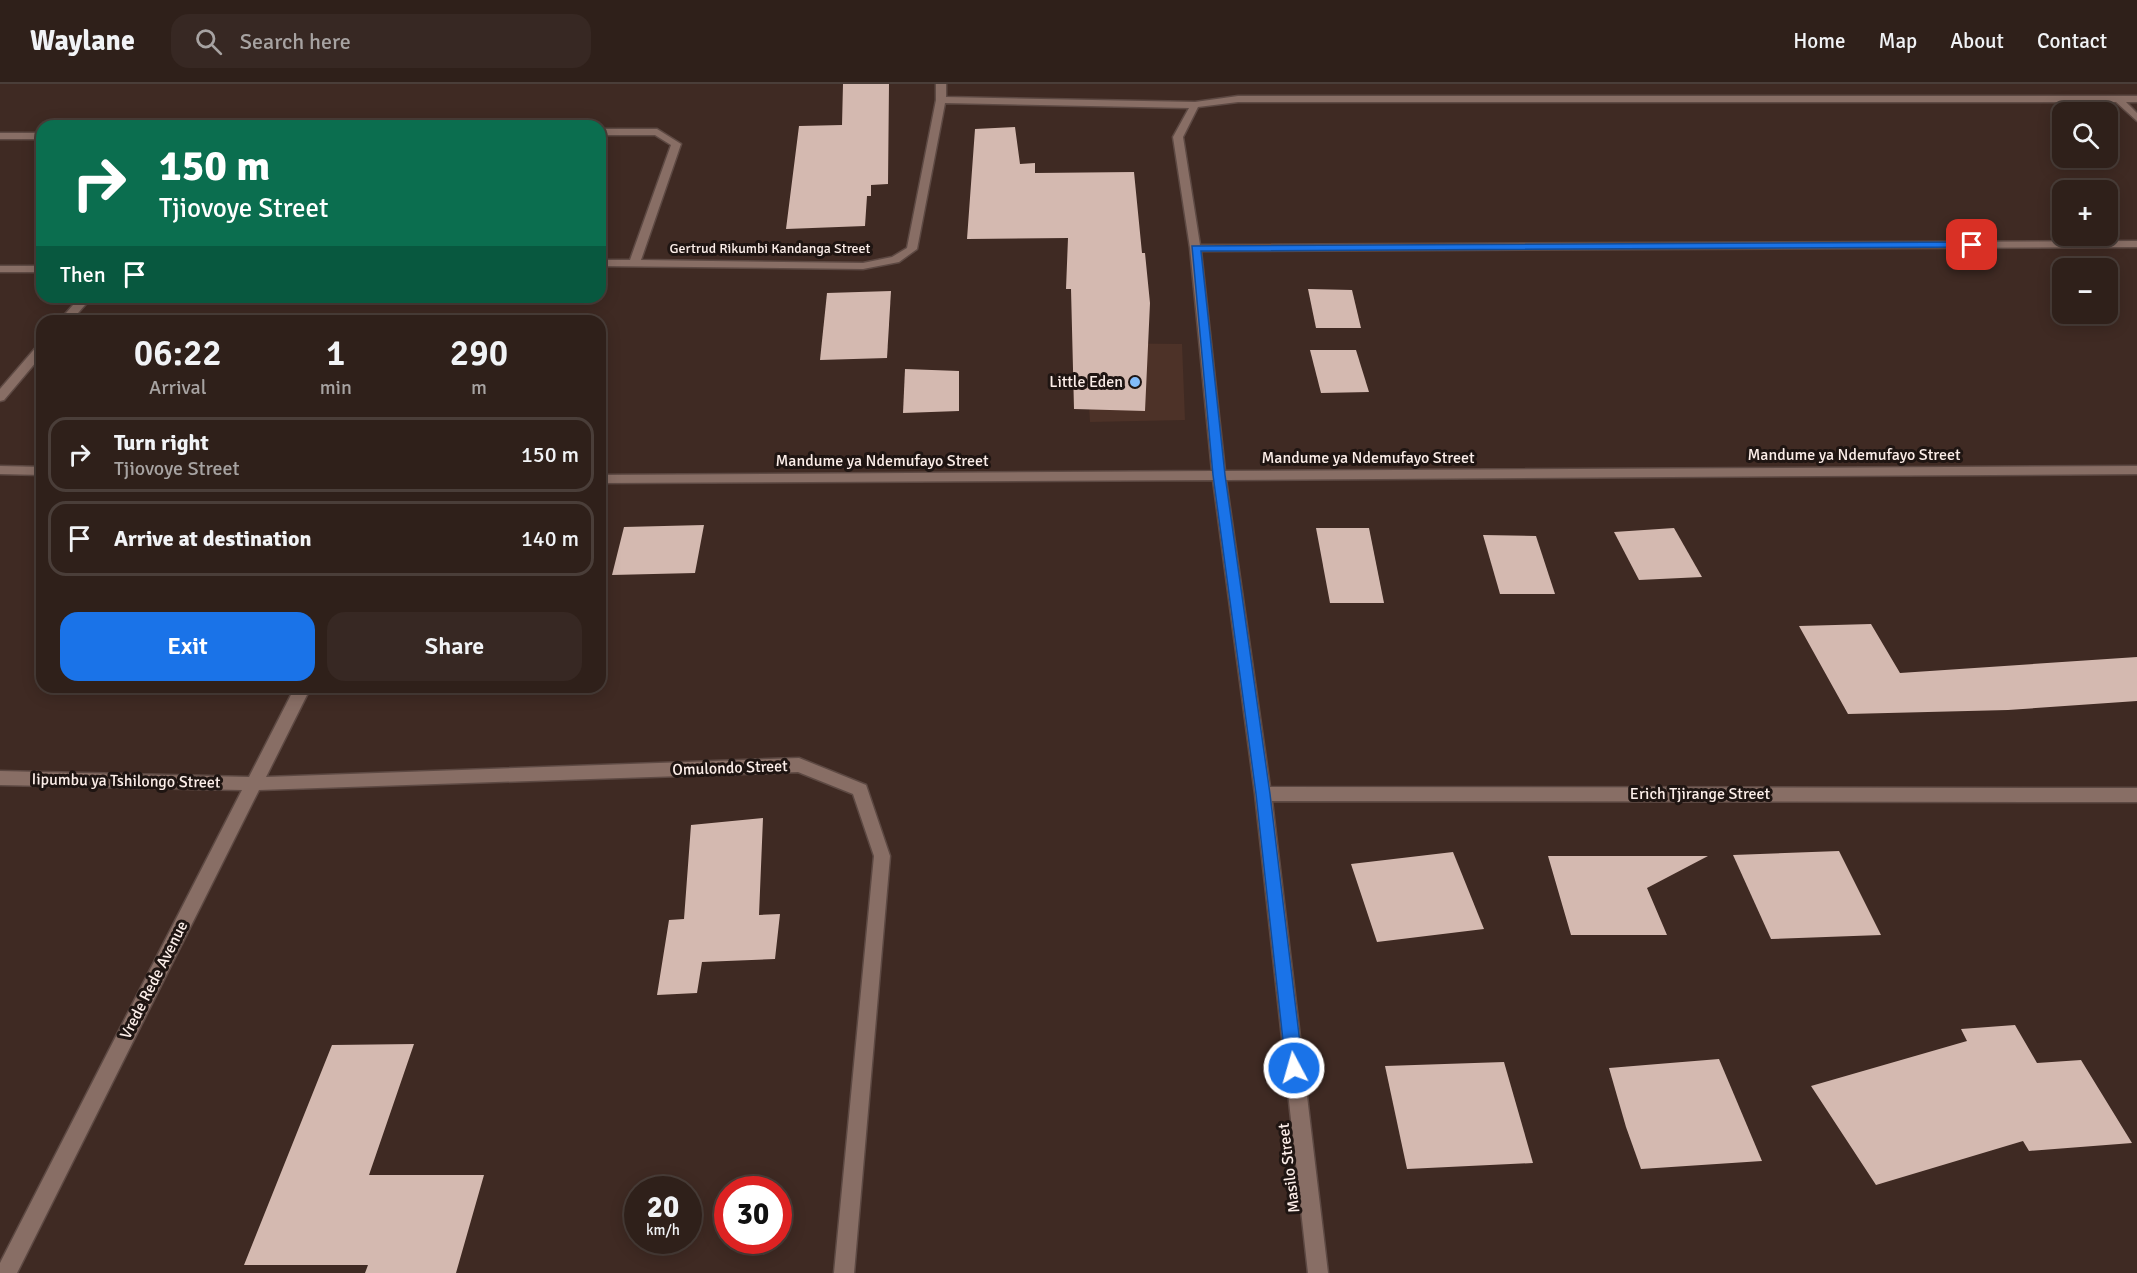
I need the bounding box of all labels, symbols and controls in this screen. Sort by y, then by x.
search box [171,14,591,68]
text: Waylane [30,24,135,58]
icon: search [192,25,225,58]
text: Search here [240,28,351,55]
text: Home [1793,28,1846,54]
text: Map [1879,28,1917,54]
text: About [1950,28,2004,54]
text: Contact [2037,28,2107,54]
map controls [2052,102,2118,324]
button: search [2052,102,2118,168]
text: 150 m [159,141,270,192]
icon: right [60,144,138,222]
button: + [2052,180,2118,246]
text: Tjiovoye Street [159,192,329,225]
pin [1946,219,1997,270]
icon: arrive [1955,228,1988,261]
street label: Gertrud Rikumbi Kandanga Street [669,240,871,257]
icon: arrive [118,258,151,291]
button: − [2052,258,2118,324]
text: Then [60,261,106,288]
text: 06:22 [134,331,222,376]
text: 1 [326,331,346,376]
text: 290 [450,331,508,376]
place label: Little Eden [1049,372,1123,392]
text: Arrival [149,375,207,400]
text: min [320,375,352,400]
text: m [471,375,487,400]
marker: Little Eden [1128,375,1142,389]
text: Turn right [114,429,209,456]
icon: right [63,438,96,471]
text: 150 m [521,441,579,468]
street label: Mandume ya Ndemufayo Street [1747,445,1961,465]
street label: Mandume ya Ndemufayo Street [1261,448,1475,468]
street label: Mandume ya Ndemufayo Street [775,451,989,471]
text: Tjiovoye Street [114,456,240,481]
icon: arrive [63,522,96,555]
text: Arrive at destination [114,525,311,552]
text: 140 m [521,525,579,552]
button: Exit [60,612,315,681]
button: Share [327,612,582,681]
street label: Omulondo Street [672,756,789,780]
street label: Iipumbu ya Tshilongo Street [31,769,221,793]
street label: Erich Tjirange Street [1630,784,1771,804]
street label: Vrede Rede Avenue [116,918,192,1042]
position arrow [1262,1036,1326,1100]
street label: Masilo Street [1274,1121,1304,1214]
speed limit sign: 30 [714,1176,792,1254]
text: 20 [647,1189,679,1226]
text: km/h [646,1221,680,1239]

